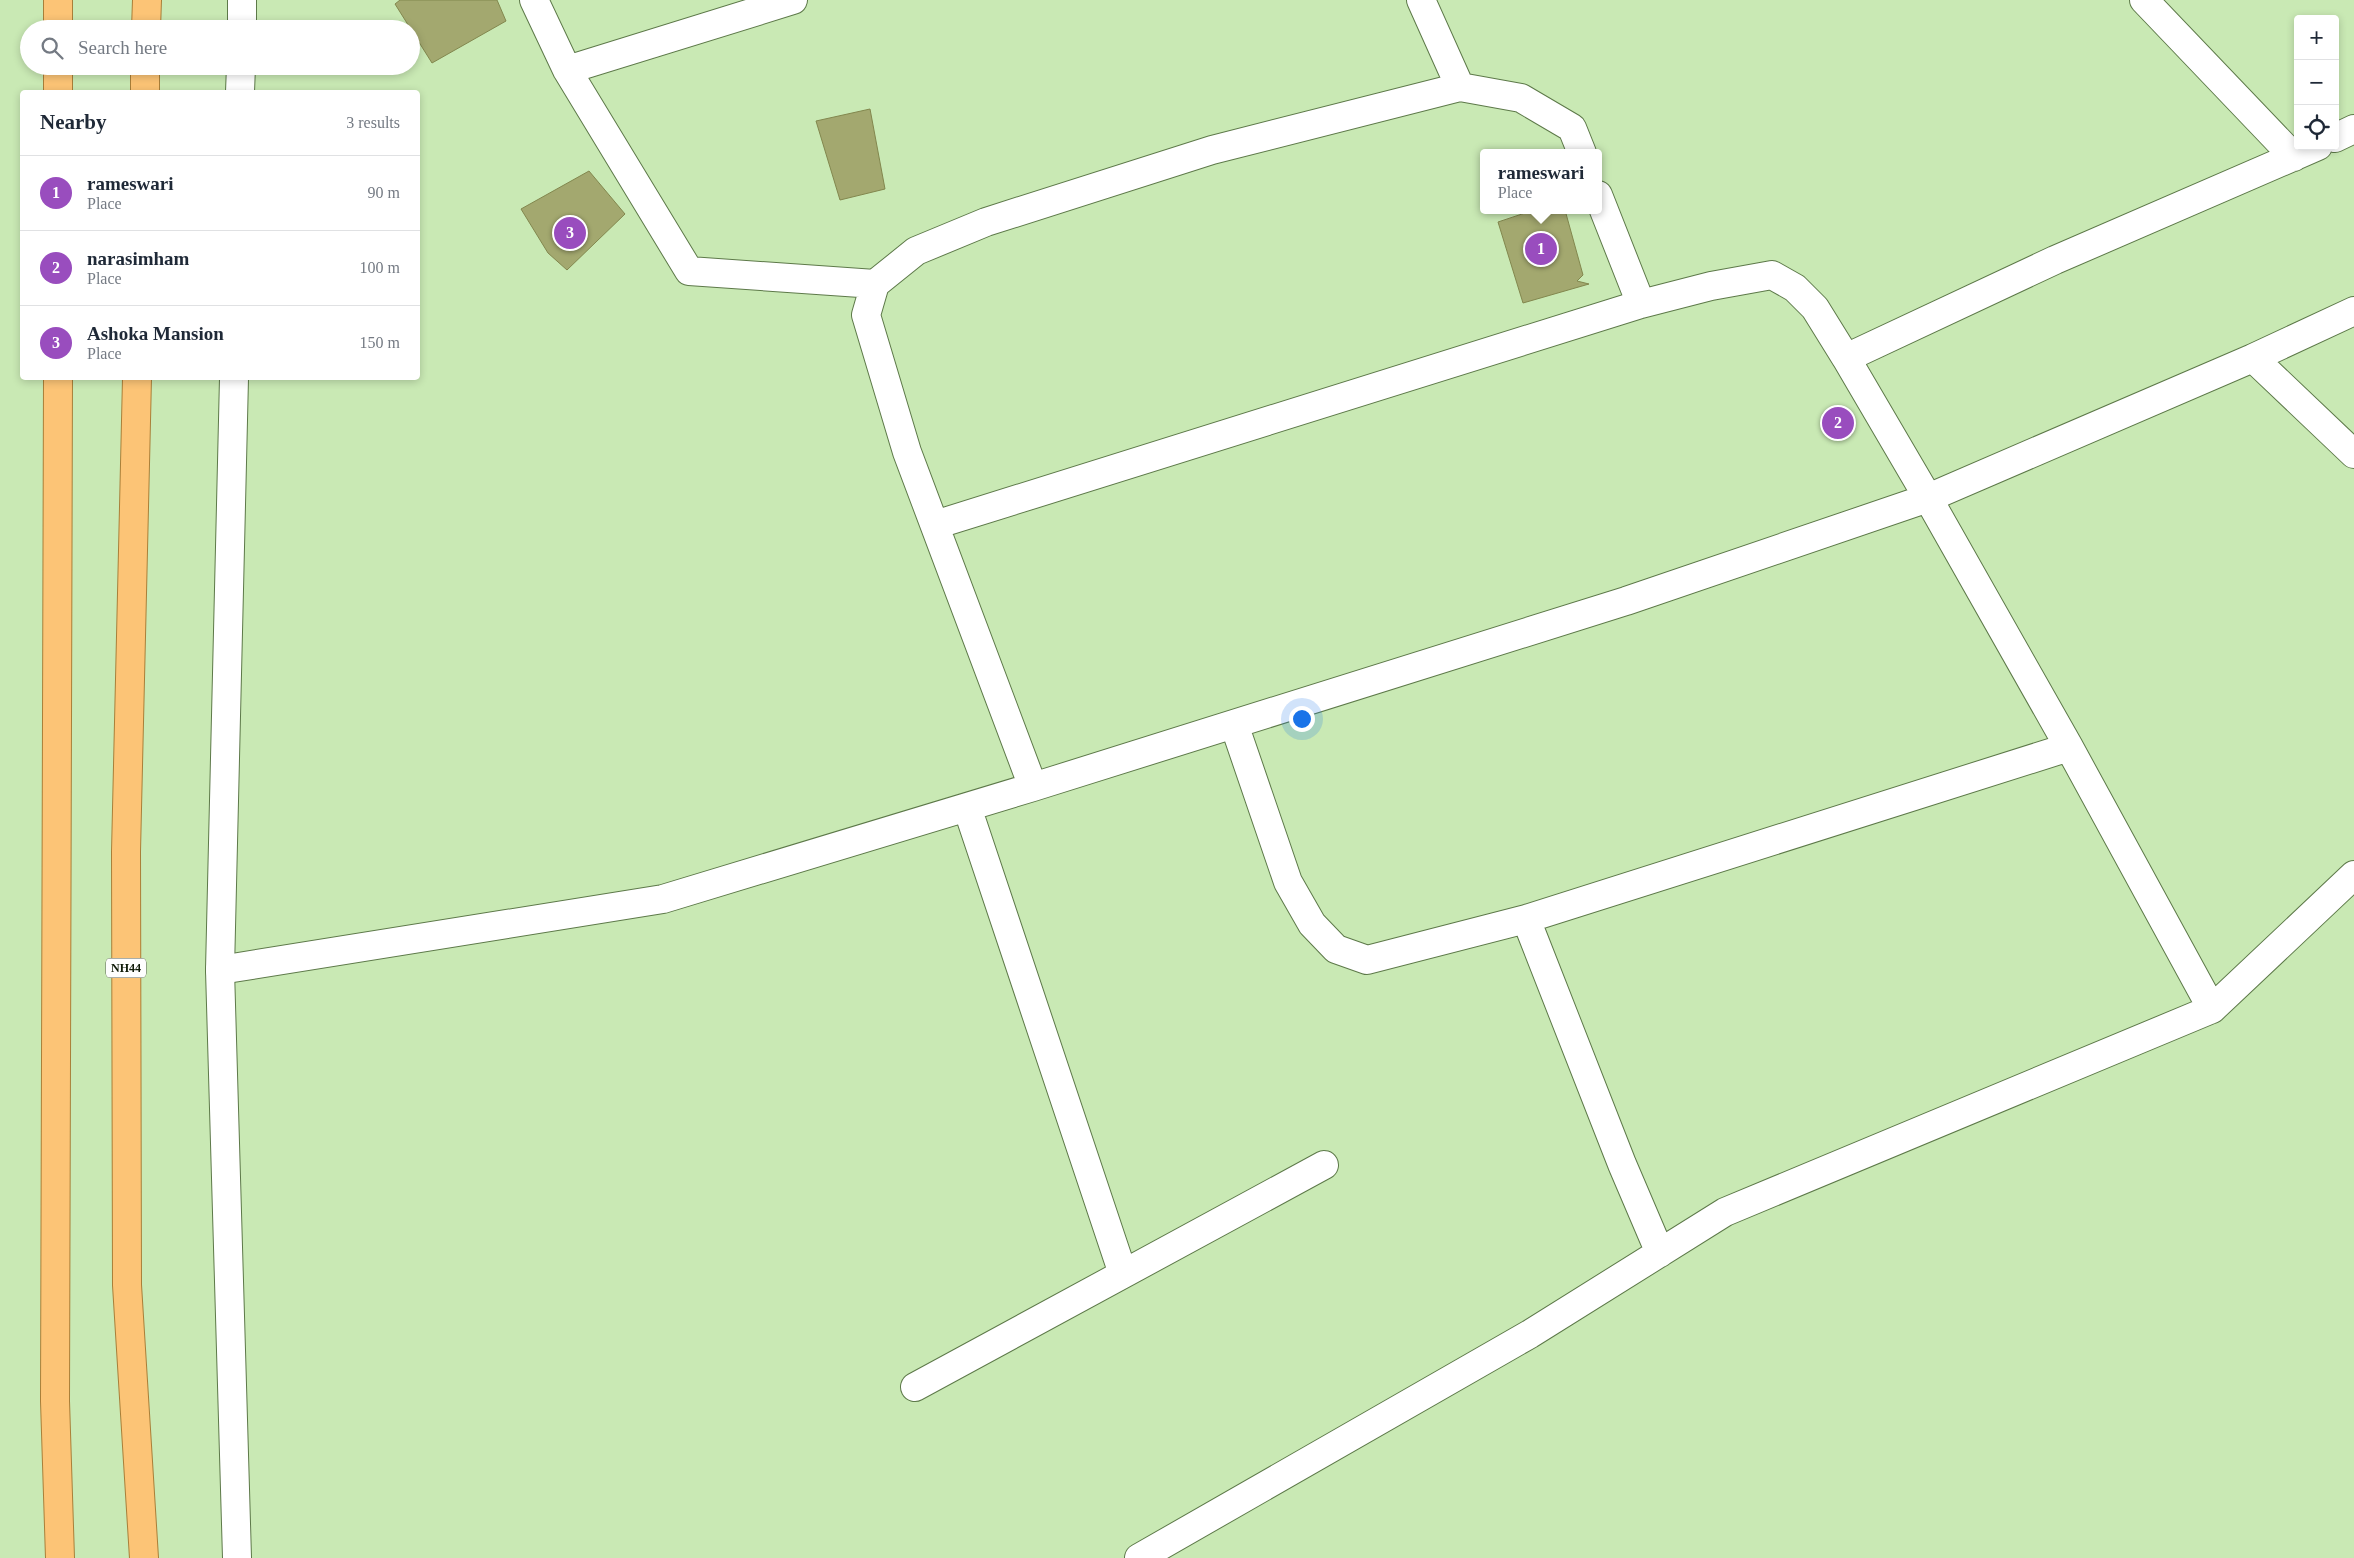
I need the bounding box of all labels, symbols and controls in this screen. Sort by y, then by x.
map controls [2294,15,2339,150]
button: + [2294,15,2339,60]
search box [20,20,420,75]
icon: search [38,34,66,62]
text: Search here [78,37,167,58]
button: − [2294,60,2339,105]
button: locate [2294,105,2339,150]
text: Nearby [40,110,107,134]
text: 3 results [346,114,400,131]
popup [1480,149,1602,214]
text: rameswari [1498,162,1584,183]
text: rameswari [87,173,174,194]
text: 1 [52,184,60,201]
text: 90 m [368,184,400,201]
text: Place [1498,184,1532,201]
text: Place [87,195,122,212]
pin: 3 [554,214,586,252]
pin: 1 [1525,230,1557,268]
text: narasimham [87,248,189,269]
text: 2 [52,259,60,276]
text: 100 m [360,259,400,276]
text: Place [87,270,122,287]
text: Ashoka Mansion [87,323,224,344]
text: 3 [52,334,60,351]
text: 150 m [360,334,400,351]
text: Place [87,345,122,362]
pin: 2 [1822,404,1854,442]
your location [1289,706,1315,732]
road number: NH44 [106,958,146,978]

